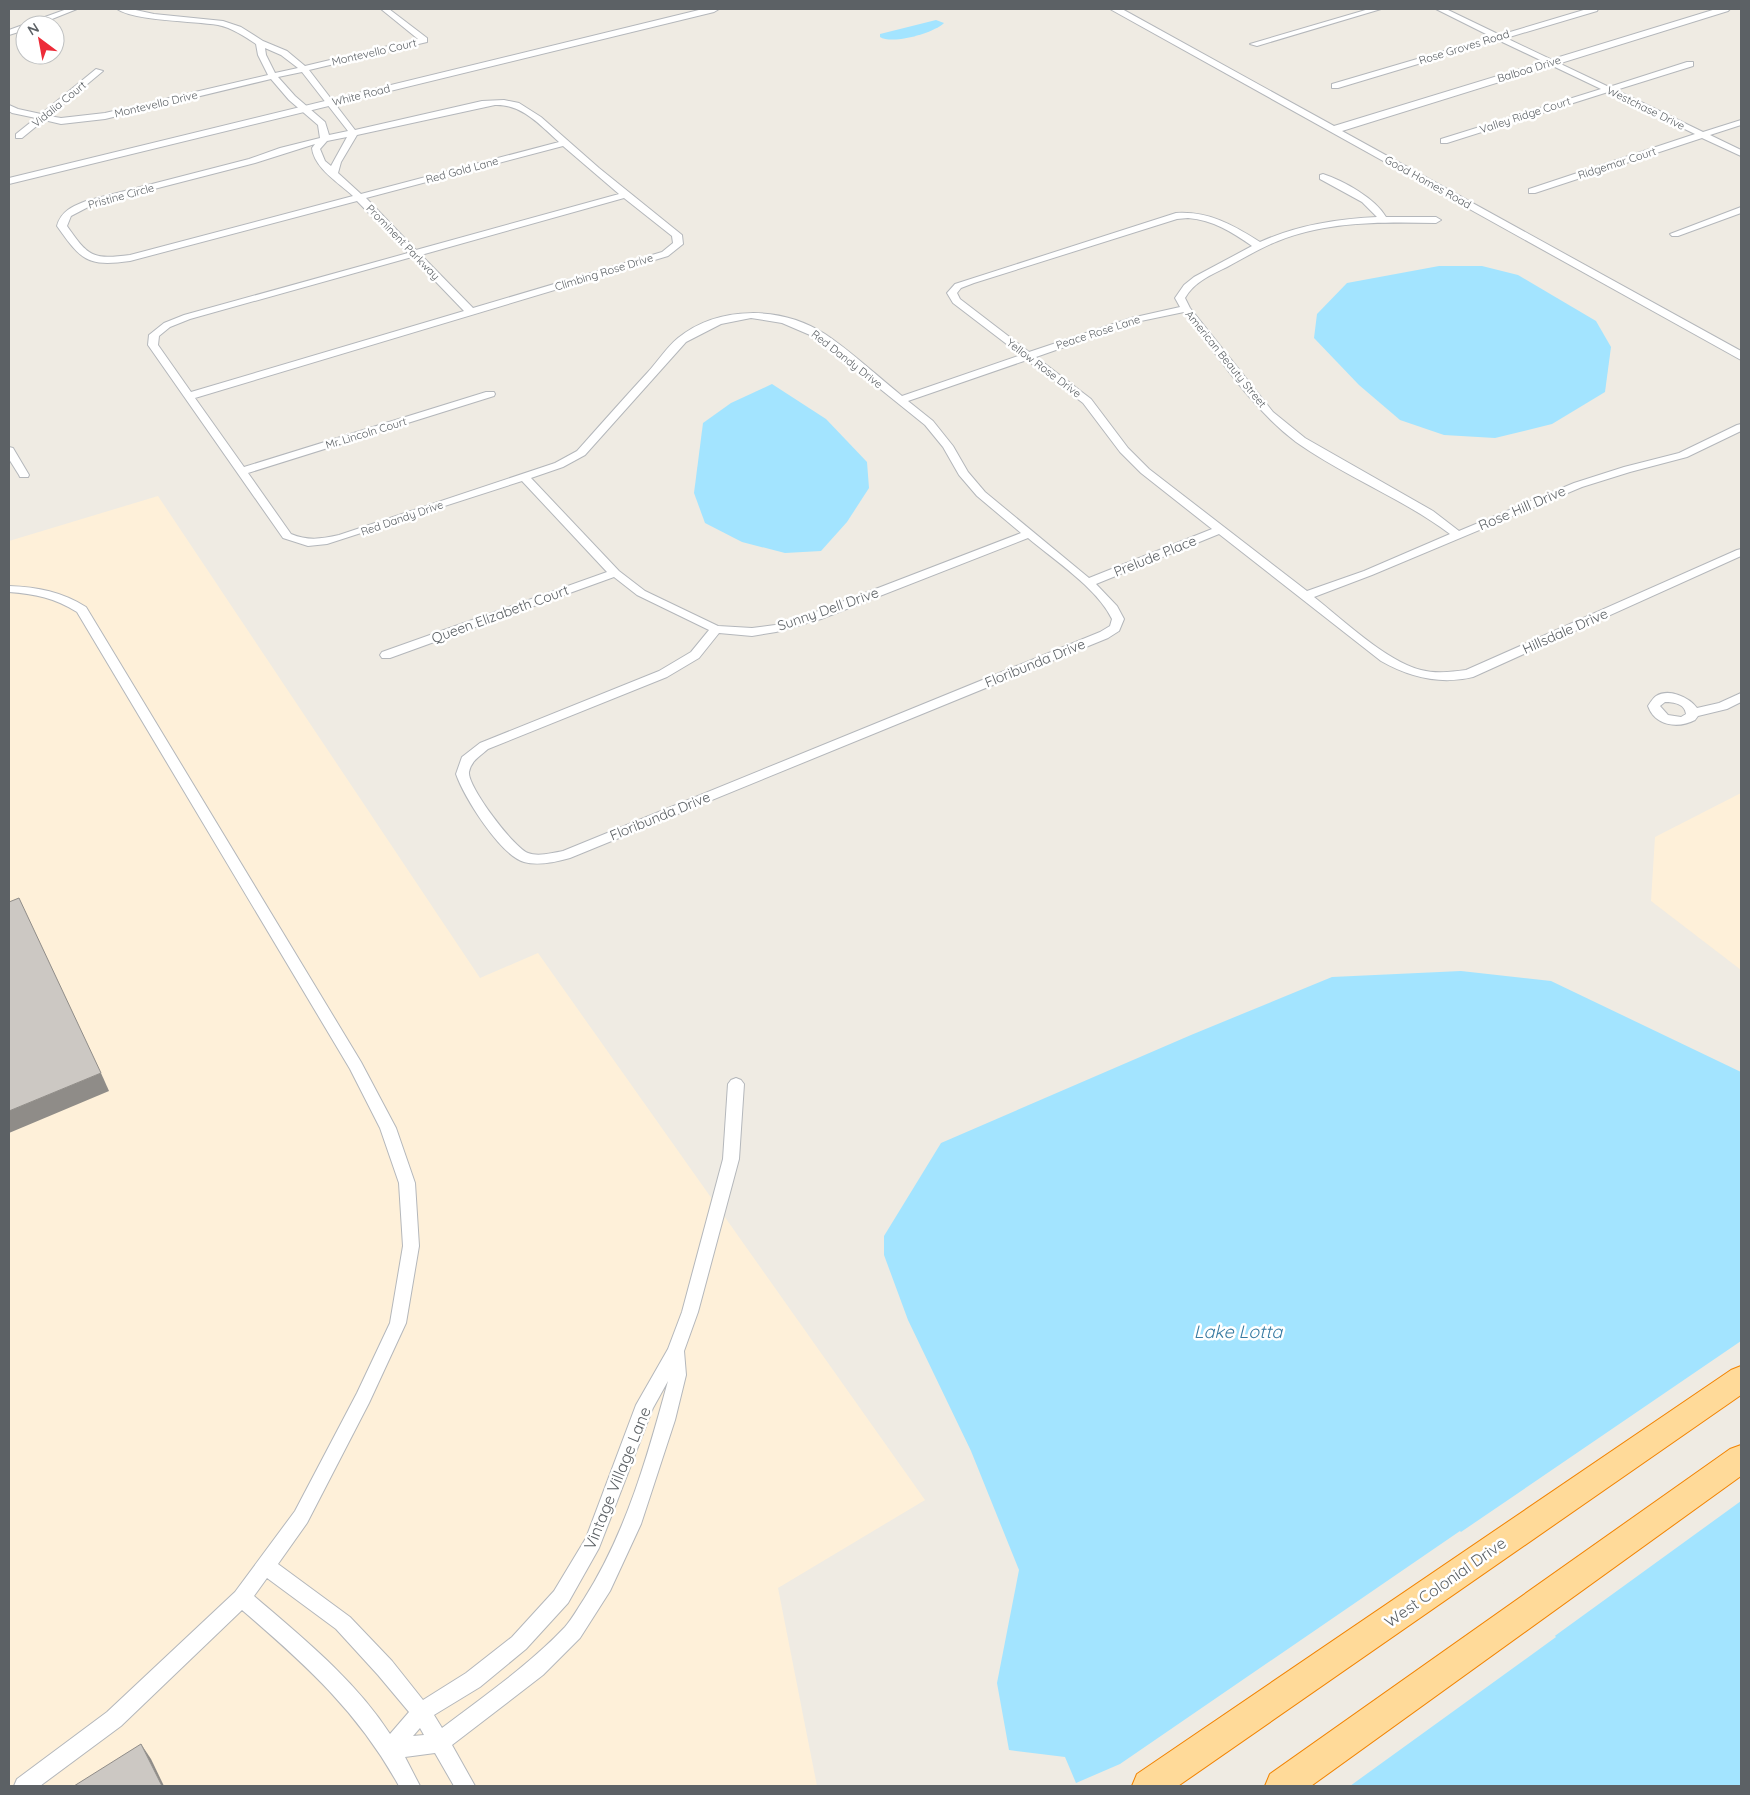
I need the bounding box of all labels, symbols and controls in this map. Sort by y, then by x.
north arrow [15,15,65,65]
text: N [24,19,42,39]
street label: Rose Groves Road [1417,27,1511,67]
street label: Montevello Court [330,35,418,69]
street label: Balboa Drive [1495,53,1563,85]
street label: Vidalia Court [29,78,89,130]
street label: White Road [330,81,392,109]
street label: Westchase Drive [1605,83,1687,133]
street label: Montevello Drive [113,88,199,120]
street label: Valley Ridge Court [1478,94,1572,136]
street label: Ridgemar Court [1576,144,1658,182]
street label: Good Homes Road [1382,152,1474,212]
street label: Red Gold Lane [424,154,500,186]
street label: Pristine Circle [86,180,156,212]
street label: Prominent Parkway [363,201,443,283]
street label: Climbing Rose Drive [553,250,655,294]
street label: American Beauty Street [1183,308,1270,411]
street label: Peace Rose Lane [1054,312,1142,352]
street label: Red Dandy Drive [809,327,885,391]
street label: Yellow Rose Drive [1004,335,1084,401]
street label: Mr. Lincoln Court [324,414,408,452]
street label: Rose Hill Drive [1476,481,1568,534]
street label: Red Dandy Drive [359,497,445,539]
street label: Prelude Place [1111,531,1199,581]
street label: Queen Elizabeth Court [429,581,571,647]
street label: Sunny Dell Drive [775,583,881,635]
street label: Hillsdale Drive [1520,604,1611,658]
street label: Floribunda Drive [982,635,1088,691]
street label: Floribunda Drive [607,788,713,844]
water label: Lake Lotta [1194,1320,1283,1343]
street label: Vintage Village Lane [579,1404,655,1552]
street label: West Colonial Drive [1380,1533,1510,1631]

